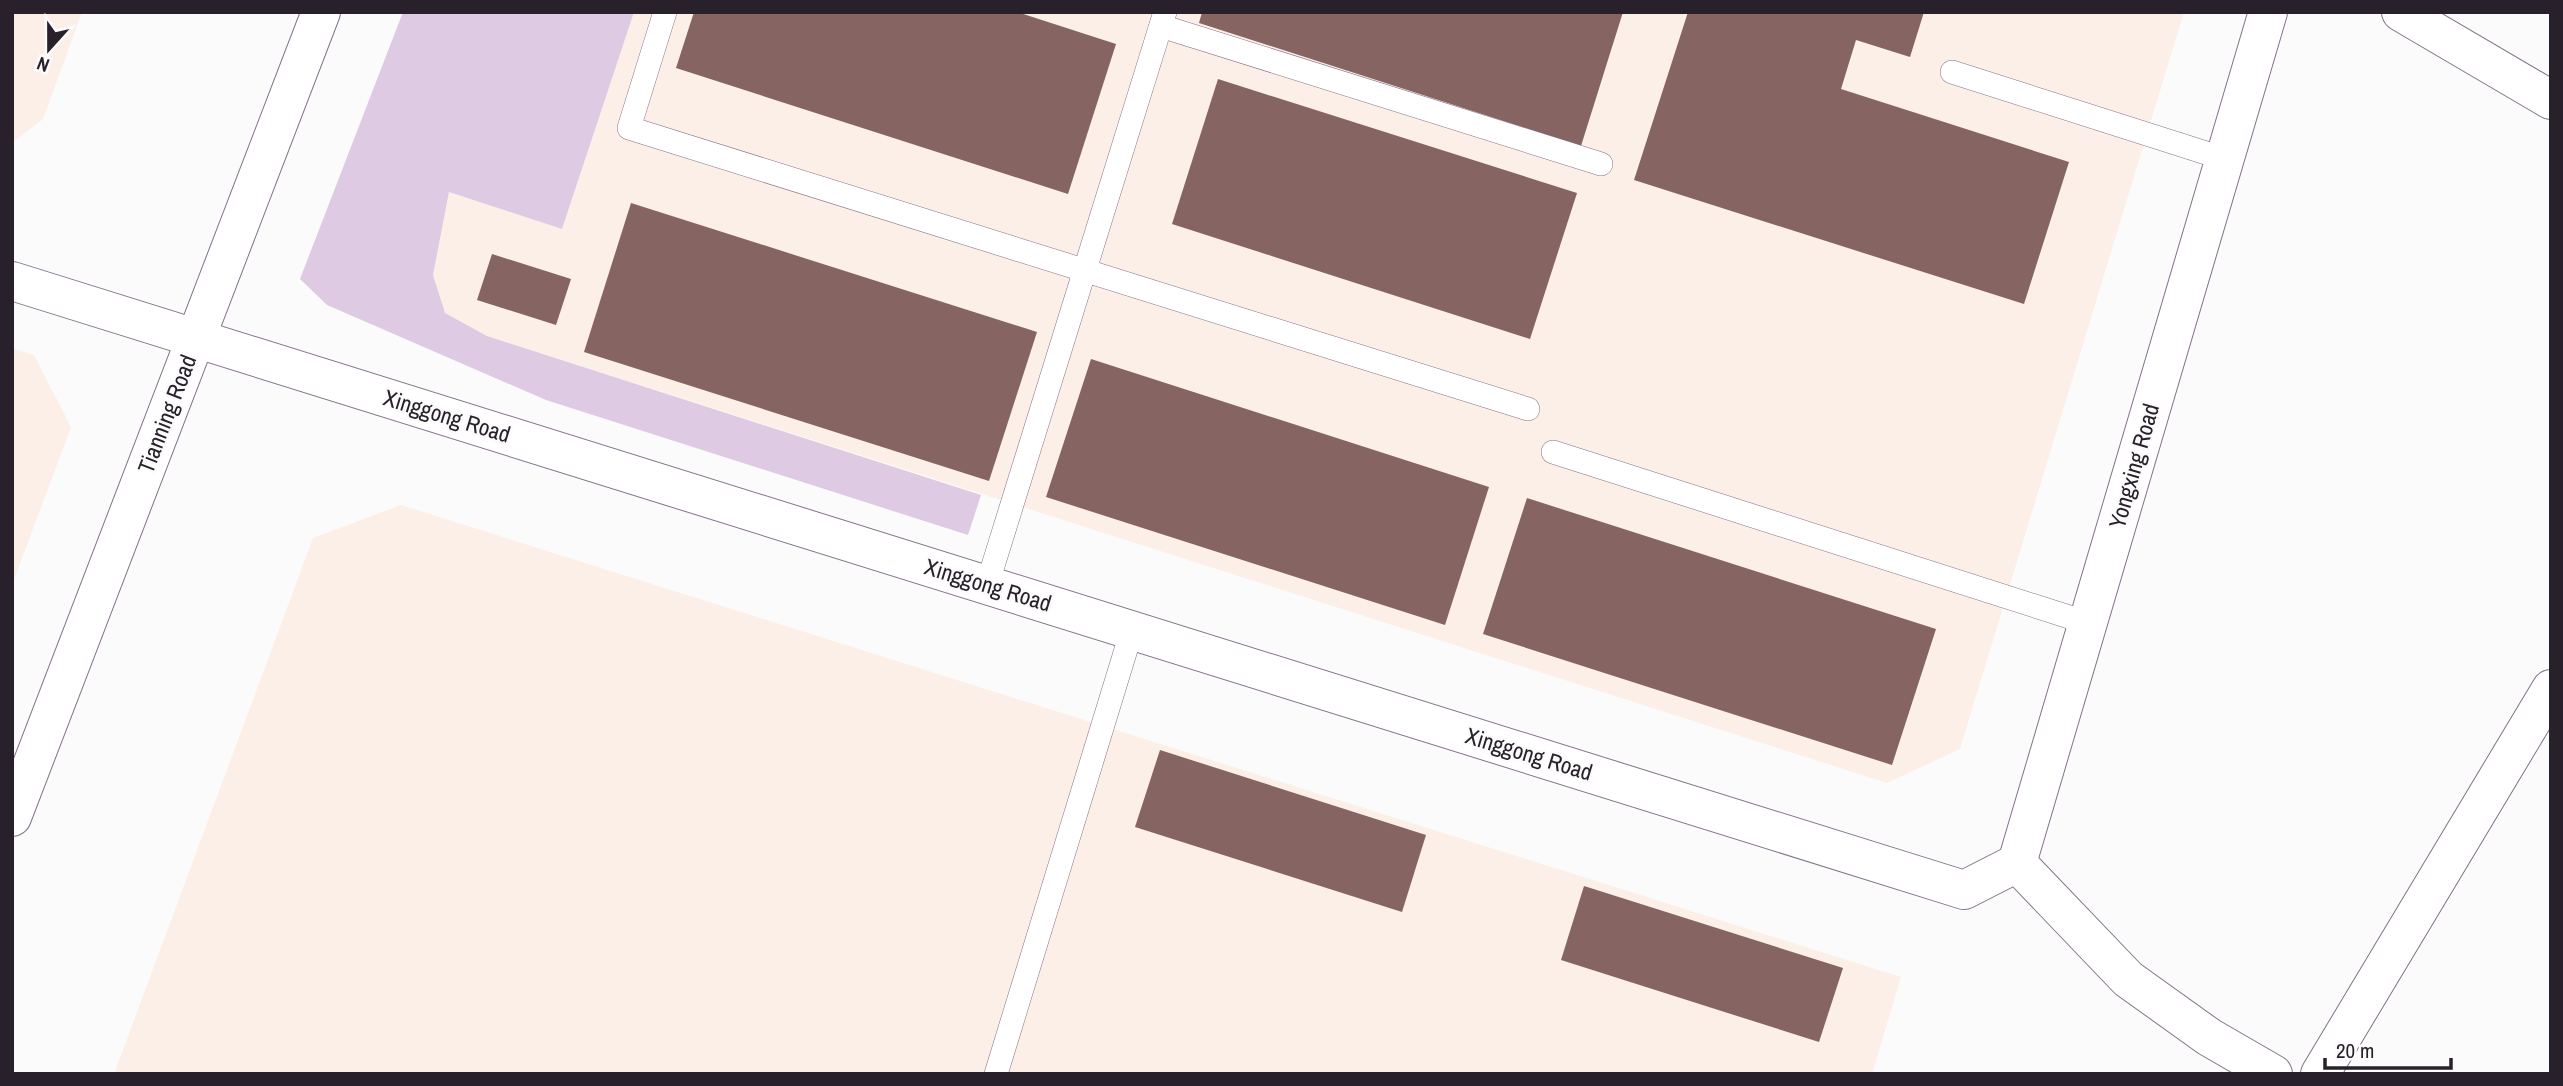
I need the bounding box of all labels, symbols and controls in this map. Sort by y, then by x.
north arrow [14,14,84,84]
text: N [33,51,53,79]
street label: Tianning Road [130,350,203,477]
street label: Xinggong Road [380,382,514,450]
street label: Yongxing Road [2101,400,2166,532]
street label: Xinggong Road [921,551,1055,619]
street label: Xinggong Road [1462,720,1596,788]
scale bar [2325,1026,2451,1070]
text: 20 m [2336,1036,2374,1065]

